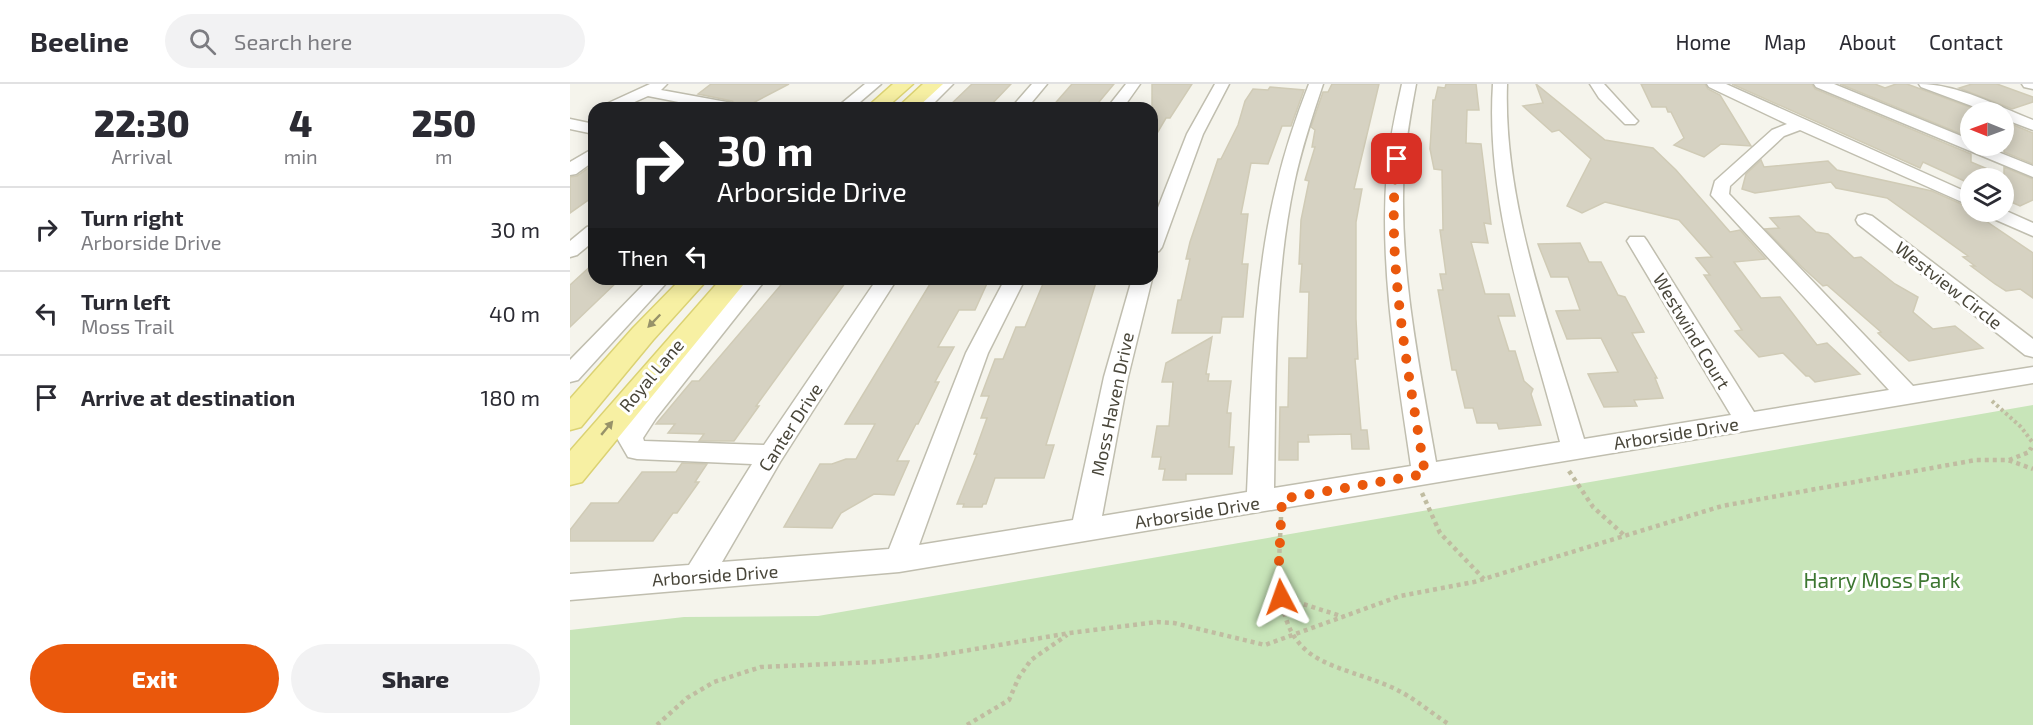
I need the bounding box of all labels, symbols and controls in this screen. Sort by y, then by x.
search box [165,14,585,68]
text: Beeline [30,24,129,58]
icon: search [186,25,219,58]
text: Search here [234,28,352,54]
text: Home [1675,29,1731,54]
text: Map [1764,29,1806,54]
text: About [1839,29,1896,54]
text: Contact [1929,29,2003,54]
text: 22:30 [94,101,190,144]
text: 4 [289,101,312,144]
text: 250 [412,101,476,144]
north arrow [1960,102,2014,156]
map controls [1960,102,2014,222]
text: 30 m [717,124,813,174]
icon: right [618,126,696,204]
pin [1371,133,1422,184]
icon: arrive [1380,142,1413,175]
text: Arrival [111,144,172,168]
text: min [284,144,318,168]
text: m [435,144,453,168]
button: layers [1960,168,2014,222]
text: Arborside Drive [717,175,907,207]
text: Turn right [81,204,183,230]
icon: right [30,213,63,246]
text: 30 m [490,216,540,242]
text: Arborside Drive [81,230,222,254]
street label: Westview Circle [1891,236,2007,334]
icon: left [680,240,713,273]
text: Then [618,244,668,270]
street label: Westwind Court [1649,269,1735,393]
text: Turn left [81,288,170,314]
icon: left [30,297,63,330]
text: 40 m [489,300,540,326]
text: Moss Trail [81,314,174,338]
one-way arrow [648,314,662,328]
street label: Moss Haven Drive [1086,330,1138,478]
street label: Royal Lane [614,334,688,416]
street label: Canter Drive [753,379,827,475]
icon: arrive [30,381,63,414]
text: Arrive at destination [81,384,295,410]
text: 180 m [480,384,540,410]
street label: Arborside Drive [1612,412,1740,454]
one-way arrow [600,421,613,436]
street label: Arborside Drive [1133,491,1261,533]
street label: Arborside Drive [651,560,779,590]
position arrow [1249,565,1313,629]
park label: Harry Moss Park [1803,567,1961,592]
button: Exit [30,644,279,713]
button: Share [291,644,540,713]

